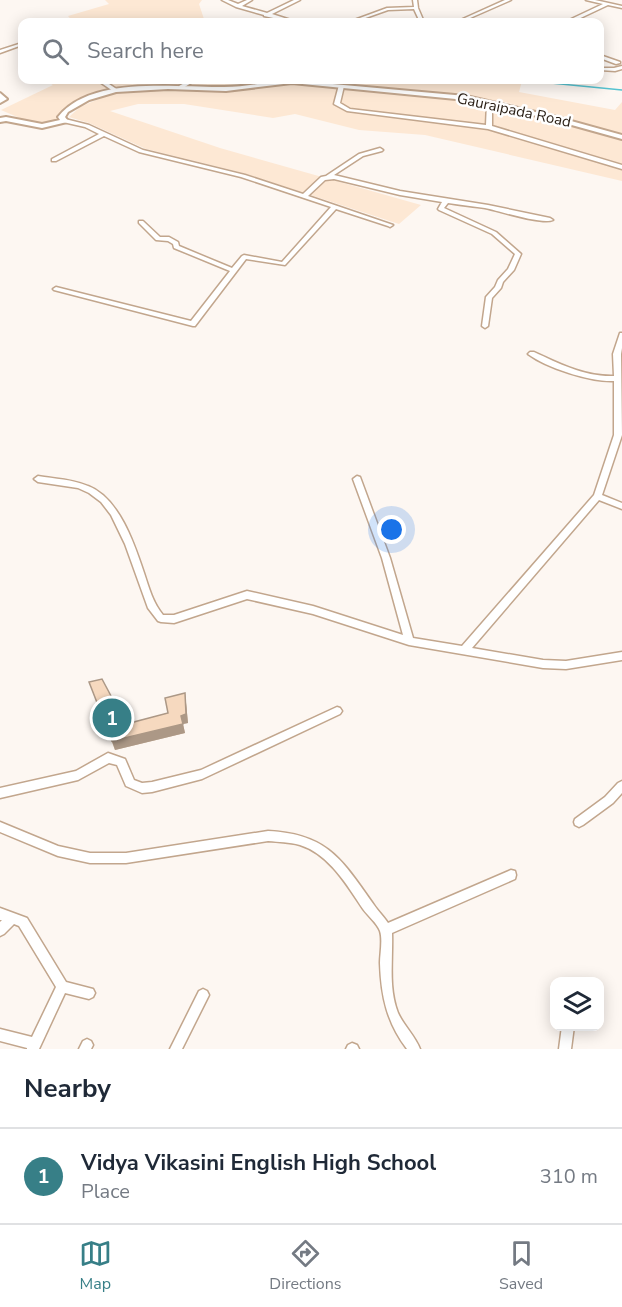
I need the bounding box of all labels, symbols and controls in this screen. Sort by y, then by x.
search box [18,18,604,84]
icon: search [39,35,72,68]
text: Search here [87,36,204,66]
street label: Gauraipada Road [455,88,573,132]
your location [377,515,406,544]
pin: 1 [92,696,132,740]
map controls [550,977,604,1031]
button: layers [550,977,604,1031]
text: Nearby [24,1071,111,1106]
text: Vidya Vikasini English High School [81,1148,436,1178]
text: 1 [38,1163,50,1190]
text: 310 m [540,1163,598,1190]
text: Place [81,1178,130,1205]
tab: Map [79,1237,112,1295]
tab: Directions [269,1237,341,1295]
tab: Saved [499,1237,543,1295]

